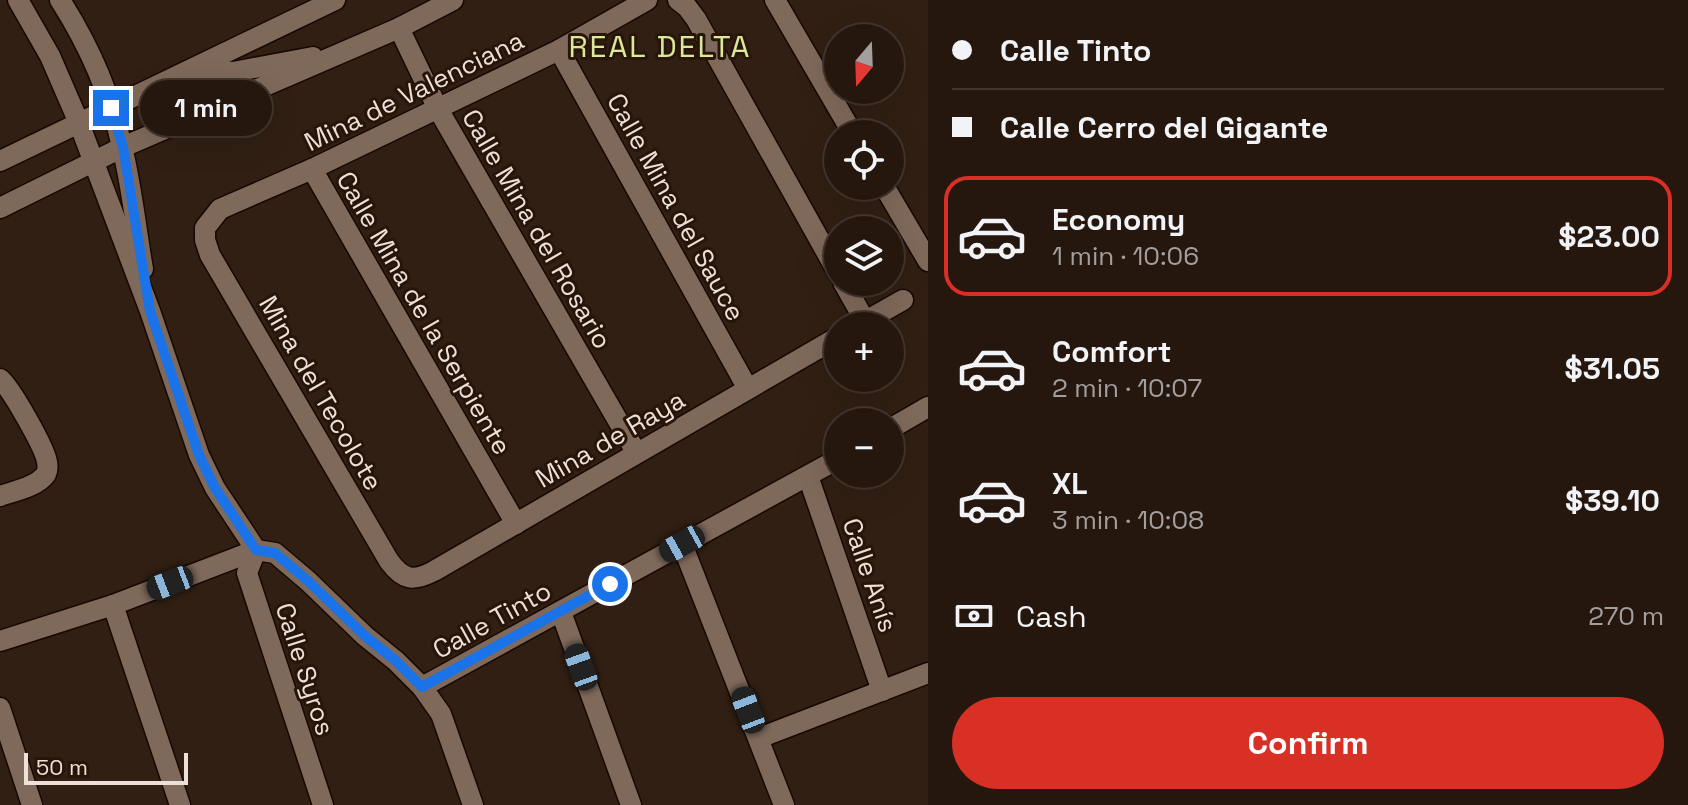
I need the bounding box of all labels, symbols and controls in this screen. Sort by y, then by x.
street label: Mina de Valenciana [298,23,530,159]
north arrow [824,24,904,104]
map controls [824,24,904,488]
district label: REAL DELTA [569,27,751,66]
text: Calle Tinto [1000,31,1151,70]
callout: 1 min [139,80,271,136]
street label: Calle Mina del Sauce [599,87,753,327]
route end [93,90,129,126]
text: 1 min [174,91,238,125]
street label: Calle Mina del Rosario [454,103,620,355]
text: Calle Cerro del Gigante [1000,108,1328,147]
button: locate [824,120,904,200]
street label: Calle Mina de la Serpiente [329,165,519,461]
icon: car [956,200,1028,272]
text: Economy [1052,200,1185,239]
button: layers [824,216,904,296]
text: $23.00 [1558,217,1660,256]
text: 1 min · 10:06 [1052,239,1199,273]
street label: Mina del Tecolote [251,289,391,497]
button: + [824,312,904,392]
icon: car [956,332,1028,404]
text: Comfort [1052,332,1171,371]
text: $31.05 [1565,349,1660,388]
text: 2 min · 10:07 [1052,371,1202,405]
street label: Mina de Raya [529,382,691,496]
button: − [824,408,904,488]
icon: car [956,464,1028,536]
text: XL [1052,464,1088,503]
text: $39.10 [1565,481,1660,520]
text: 3 min · 10:08 [1052,503,1204,537]
street label: Calle Anís [835,513,905,637]
car [655,522,709,566]
car [143,563,197,603]
route start [592,566,628,602]
street label: Calle Tinto [427,574,557,666]
icon: cash [952,594,996,638]
text: Cash [1016,597,1087,636]
street label: Calle Syros [268,598,342,740]
text: 270 m [1588,599,1664,633]
car [562,640,600,694]
car [728,683,768,737]
button: Confirm [952,697,1664,789]
scale bar [24,749,188,785]
text: 50 m [36,753,88,781]

